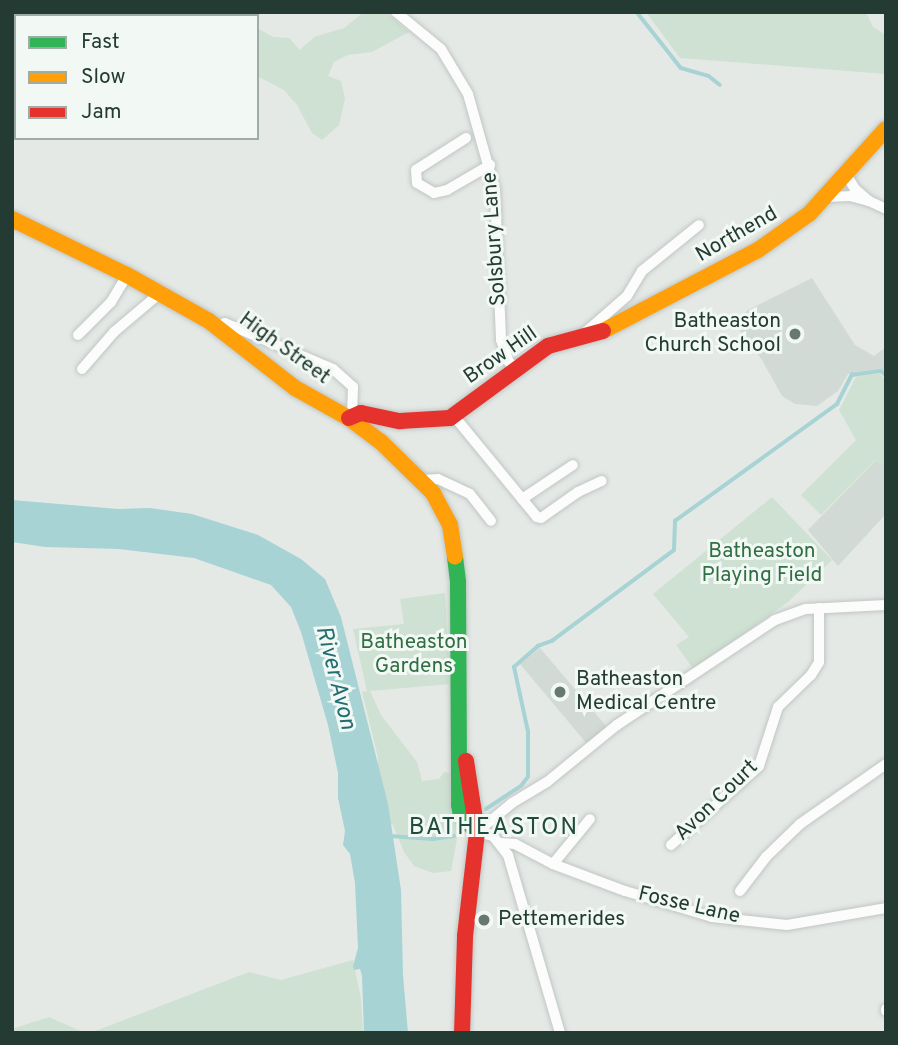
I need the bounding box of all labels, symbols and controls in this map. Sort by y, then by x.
legend [14,14,259,140]
text: Fast [81,29,120,56]
text: Slow [81,64,126,91]
text: Jam [81,99,122,126]
street label: Solsbury Lane [478,171,512,307]
street label: Northend [692,202,782,268]
street label: High Street [234,308,334,390]
place label: Batheaston Church School [645,309,781,359]
street label: Brow Hill [459,322,543,390]
marker: Batheaston Church School [787,326,803,342]
park label: Batheaston Playing Field [702,539,822,589]
water label: River Avon [308,623,360,733]
park label: Batheaston Gardens [360,630,468,680]
place label: Batheaston Medical Centre [576,667,716,717]
marker: Batheaston Medical Centre [550,682,570,702]
street label: Avon Court [670,755,764,847]
district label: BATHEASTON [410,815,578,843]
street label: Fosse Lane [636,882,742,930]
place label: Pettemerides [498,907,625,933]
marker: Pettemerides [476,912,492,928]

